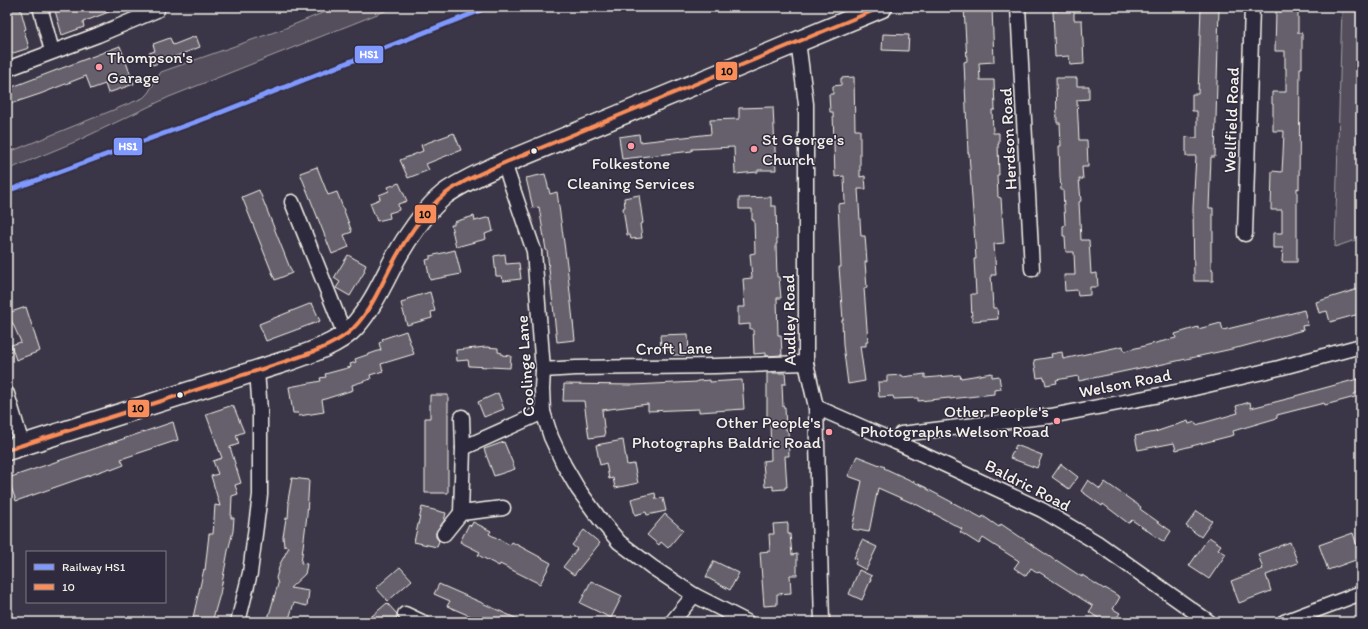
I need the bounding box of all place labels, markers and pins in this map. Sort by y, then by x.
place label: Thompson's Garage [107,47,193,87]
marker: Thompson's Garage [94,62,104,72]
place label: St George's Church [762,129,844,169]
marker: Folkestone Cleaning Services [626,141,636,151]
marker: St George's Church [749,144,759,154]
unlabelled marker [529,146,539,156]
place label: Folkestone Cleaning Services [567,153,695,193]
unlabelled marker [175,390,185,400]
place label: Other People's Photographs Welson Road [860,401,1049,441]
place label: Other People's Photographs Baldric Road [632,412,822,452]
marker: Other People's Photographs Welson Road [1052,416,1062,426]
marker: Other People's Photographs Baldric Road [824,427,834,437]

